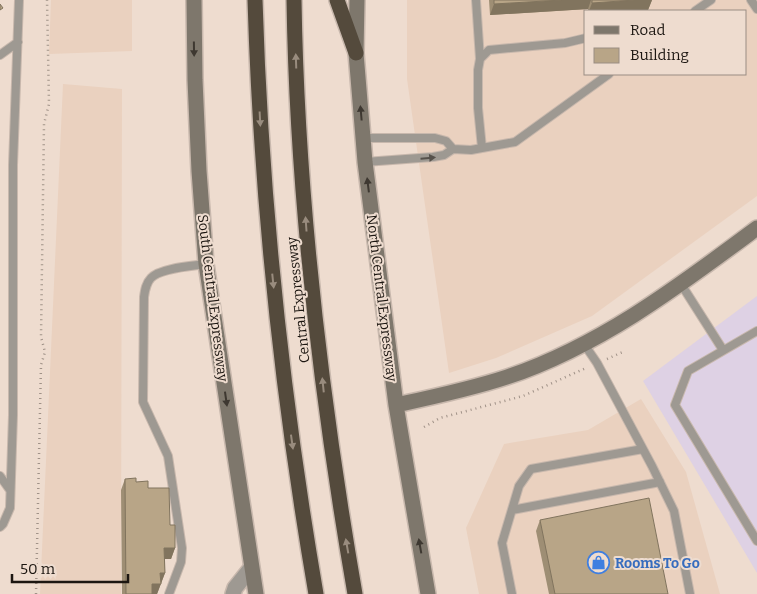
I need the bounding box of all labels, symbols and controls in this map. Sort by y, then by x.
legend [584,10,747,75]
text: Road [630,21,665,39]
one-way arrow [190,41,198,57]
text: Building [630,46,689,64]
one-way arrow [292,53,300,69]
one-way arrow [356,105,364,121]
one-way arrow [257,111,265,127]
one-way arrow [420,153,436,161]
one-way arrow [364,176,372,192]
street label: North Central Expressway [363,213,400,383]
street label: South Central Expressway [194,214,231,383]
one-way arrow [302,215,310,231]
street label: Central Expressway [283,235,314,364]
one-way arrow [269,273,277,289]
one-way arrow [319,377,327,393]
one-way arrow [222,391,230,407]
one-way arrow [288,434,296,450]
one-way arrow [342,538,350,554]
one-way arrow [415,538,423,554]
shop icon: Rooms To Go [587,551,611,575]
scale bar [12,552,129,584]
place label: Rooms To Go [615,555,700,572]
text: 50 m [20,560,56,578]

